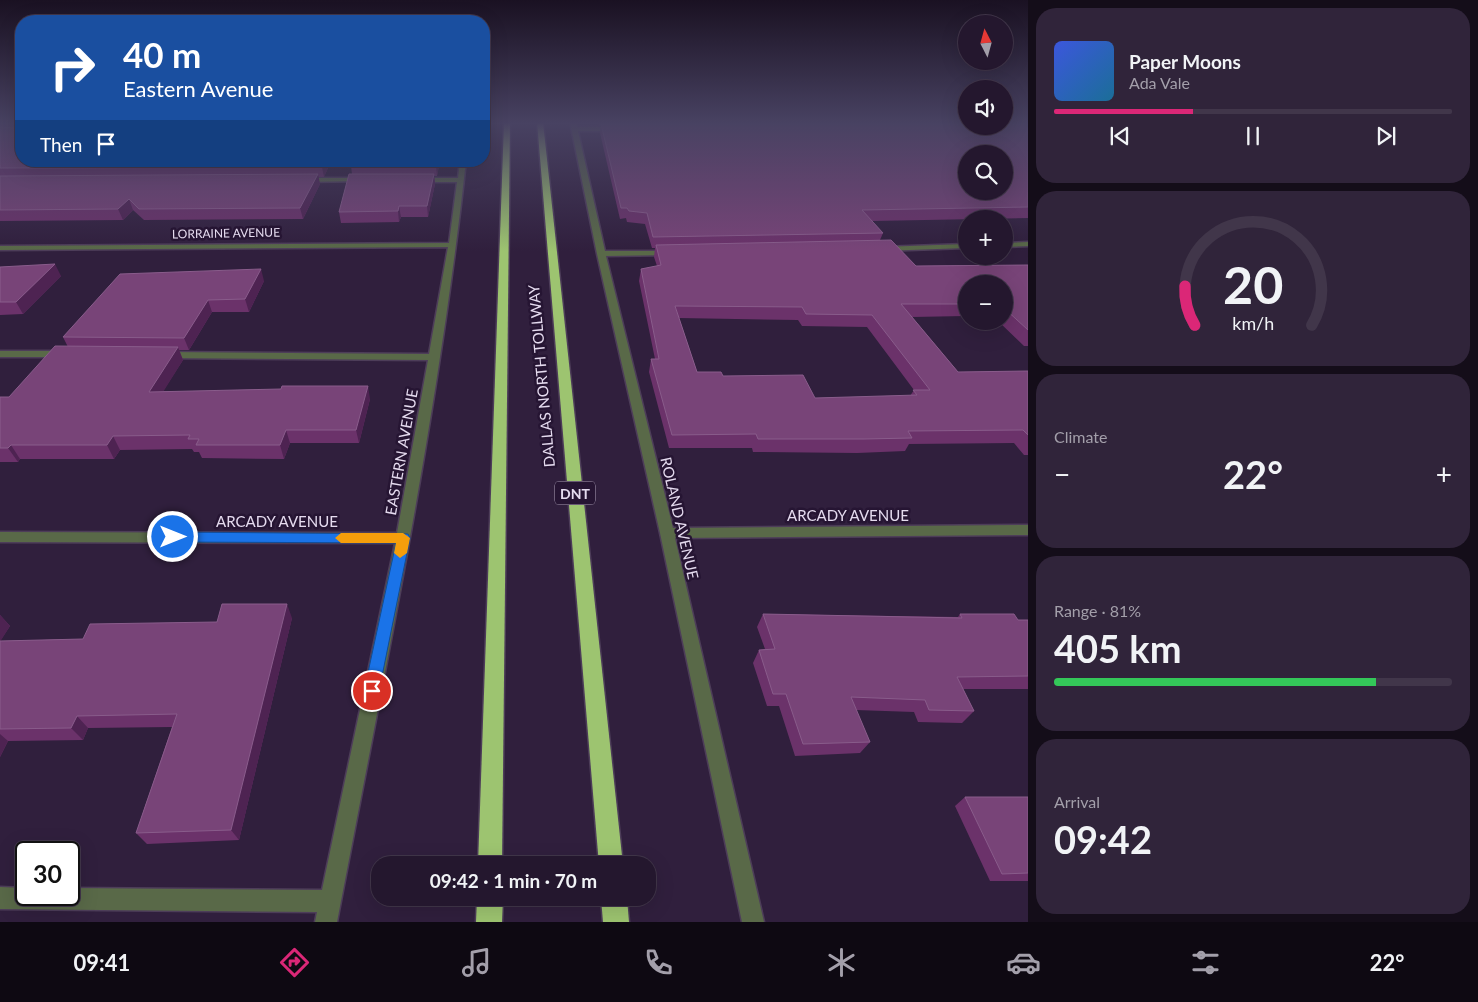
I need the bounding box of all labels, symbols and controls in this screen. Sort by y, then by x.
north arrow [958,15,1012,70]
map controls [958,15,1013,330]
text: 40 m [123,33,201,75]
icon: right [40,35,105,100]
text: Paper Moons [1129,50,1241,73]
text: Ada Vale [1129,73,1190,92]
text: Eastern Avenue [123,75,274,102]
button: sound [958,80,1013,135]
icon: previous [1106,122,1134,150]
icon: pause [1239,122,1267,150]
icon: next [1372,122,1400,150]
icon: arrive [92,130,120,158]
text: Then [40,133,82,156]
button: search [958,145,1013,200]
button: + [958,210,1013,265]
street label: LORRAINE AVENUE [172,225,280,241]
text: 20 [1223,253,1283,315]
button: − [958,275,1013,330]
street label: DALLAS NORTH TOLLWAY [524,283,558,468]
text: km/h [1232,312,1274,334]
street label: EASTERN AVENUE [381,387,421,517]
text: Climate [1054,427,1107,446]
text: 22° [1223,451,1283,497]
street label: ROLAND AVENUE [657,455,703,581]
text: − [1054,457,1070,491]
text: + [1436,457,1452,491]
road number: DNT [555,482,595,504]
street label: ARCADY AVENUE [787,506,909,524]
position arrow [146,510,198,562]
street label: ARCADY AVENUE [216,512,338,530]
text: Range · 81% [1054,601,1141,620]
text: 405 km [1054,625,1182,671]
pin [351,670,393,712]
icon: arrive [358,677,386,705]
text: Arrival [1054,792,1100,811]
text: 09:42 [1054,816,1152,862]
speed limit sign: 30 [15,841,80,906]
text: 09:42 · 1 min · 70 m [430,869,597,892]
icon: directions [277,945,312,980]
icon: music [459,945,494,980]
icon: phone [641,945,676,980]
icon: climate [824,945,859,980]
icon: car [1006,945,1041,980]
icon: filters [1188,945,1223,980]
text: 09:41 [74,949,130,976]
text: 22° [1370,949,1404,976]

